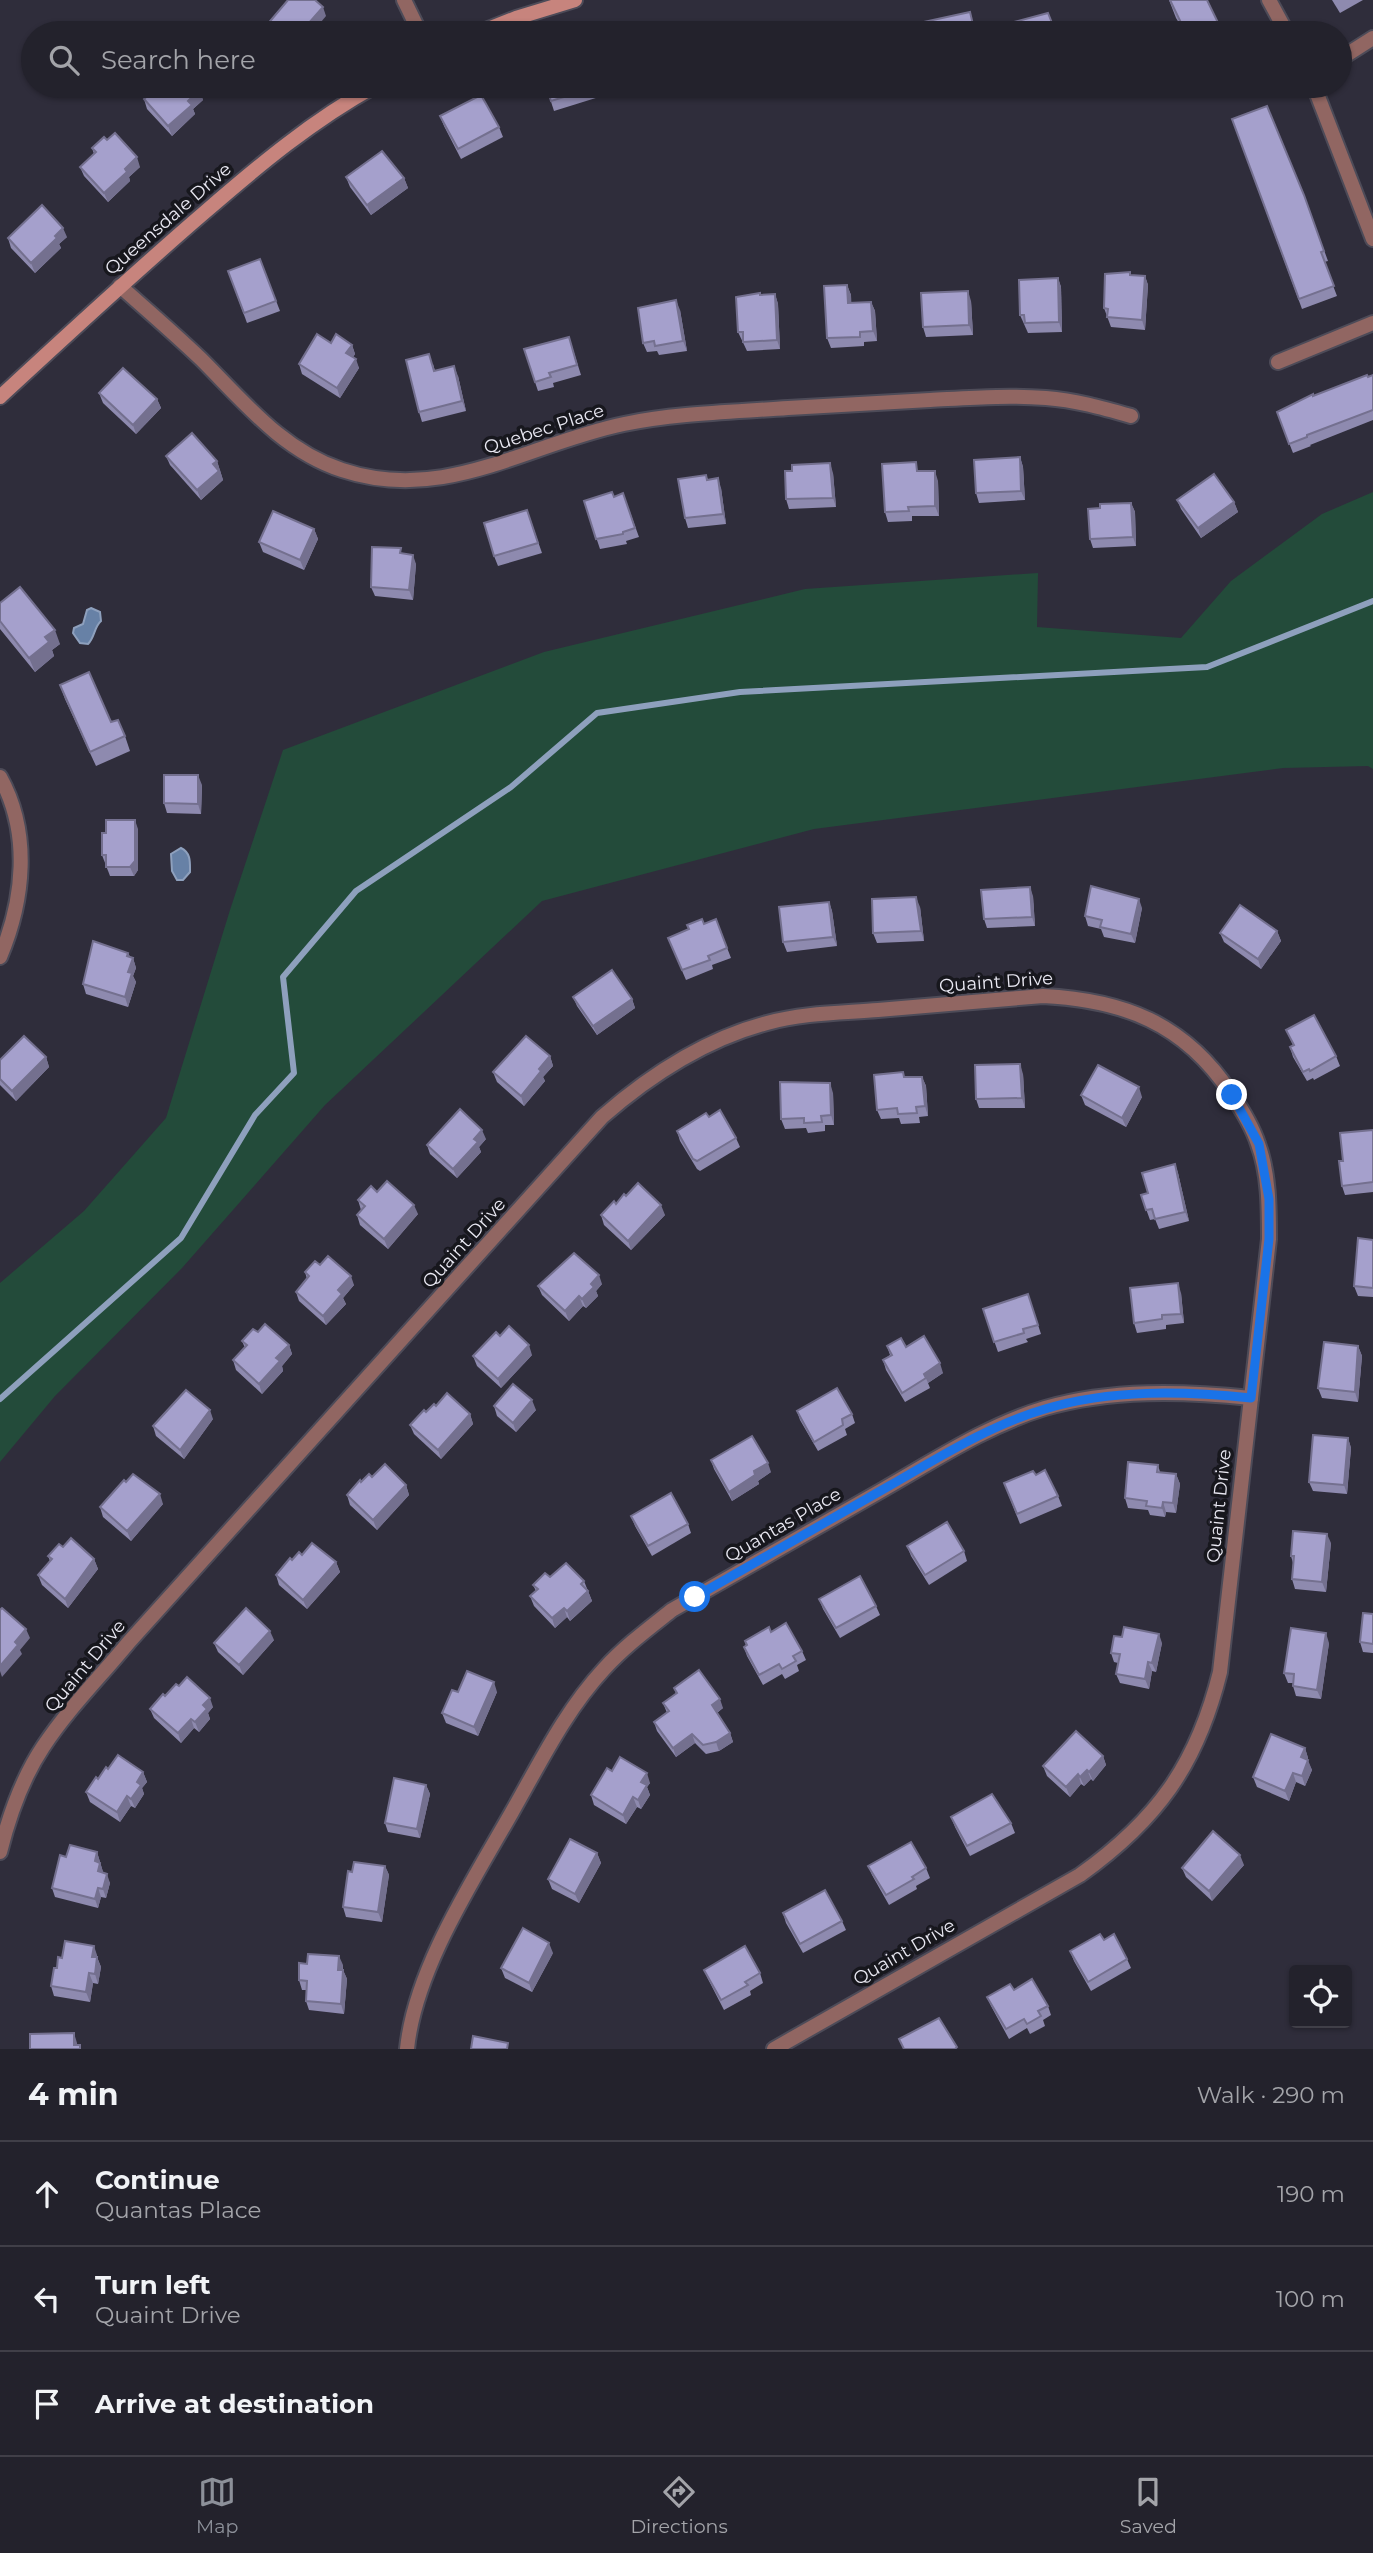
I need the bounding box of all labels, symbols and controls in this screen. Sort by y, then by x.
search box [21,21,1352,98]
icon: search [45,41,83,79]
text: Search here [101,44,256,76]
street label: Queensdale Drive [100,158,236,280]
street label: Quebec Place [481,399,607,459]
street label: Quaint Drive [938,967,1054,997]
route end [1216,1079,1247,1110]
street label: Quaint Drive [418,1193,510,1293]
street label: Quaint Drive [1202,1448,1236,1564]
street label: Quantas Place [721,1483,845,1567]
route start [679,1581,710,1612]
street label: Quaint Drive [40,1615,130,1717]
street label: Quaint Drive [849,1914,959,1990]
map controls [1289,1965,1352,2028]
button: locate [1289,1965,1352,2028]
text: 4 min [28,2076,118,2113]
text: Walk · 290 m [1197,2081,1345,2109]
text: Continue [95,2164,220,2196]
icon: ahead [28,2175,66,2213]
text: 190 m [1277,2180,1345,2208]
text: Quantas Place [95,2196,261,2224]
text: Turn left [95,2269,211,2301]
icon: left [28,2280,66,2318]
text: 100 m [1276,2285,1345,2313]
text: Quaint Drive [95,2301,241,2329]
icon: arrive [28,2385,66,2423]
text: Arrive at destination [95,2388,374,2420]
tab: Map [196,2473,238,2538]
tab: Directions [630,2473,728,2538]
tab: Saved [1120,2473,1177,2538]

